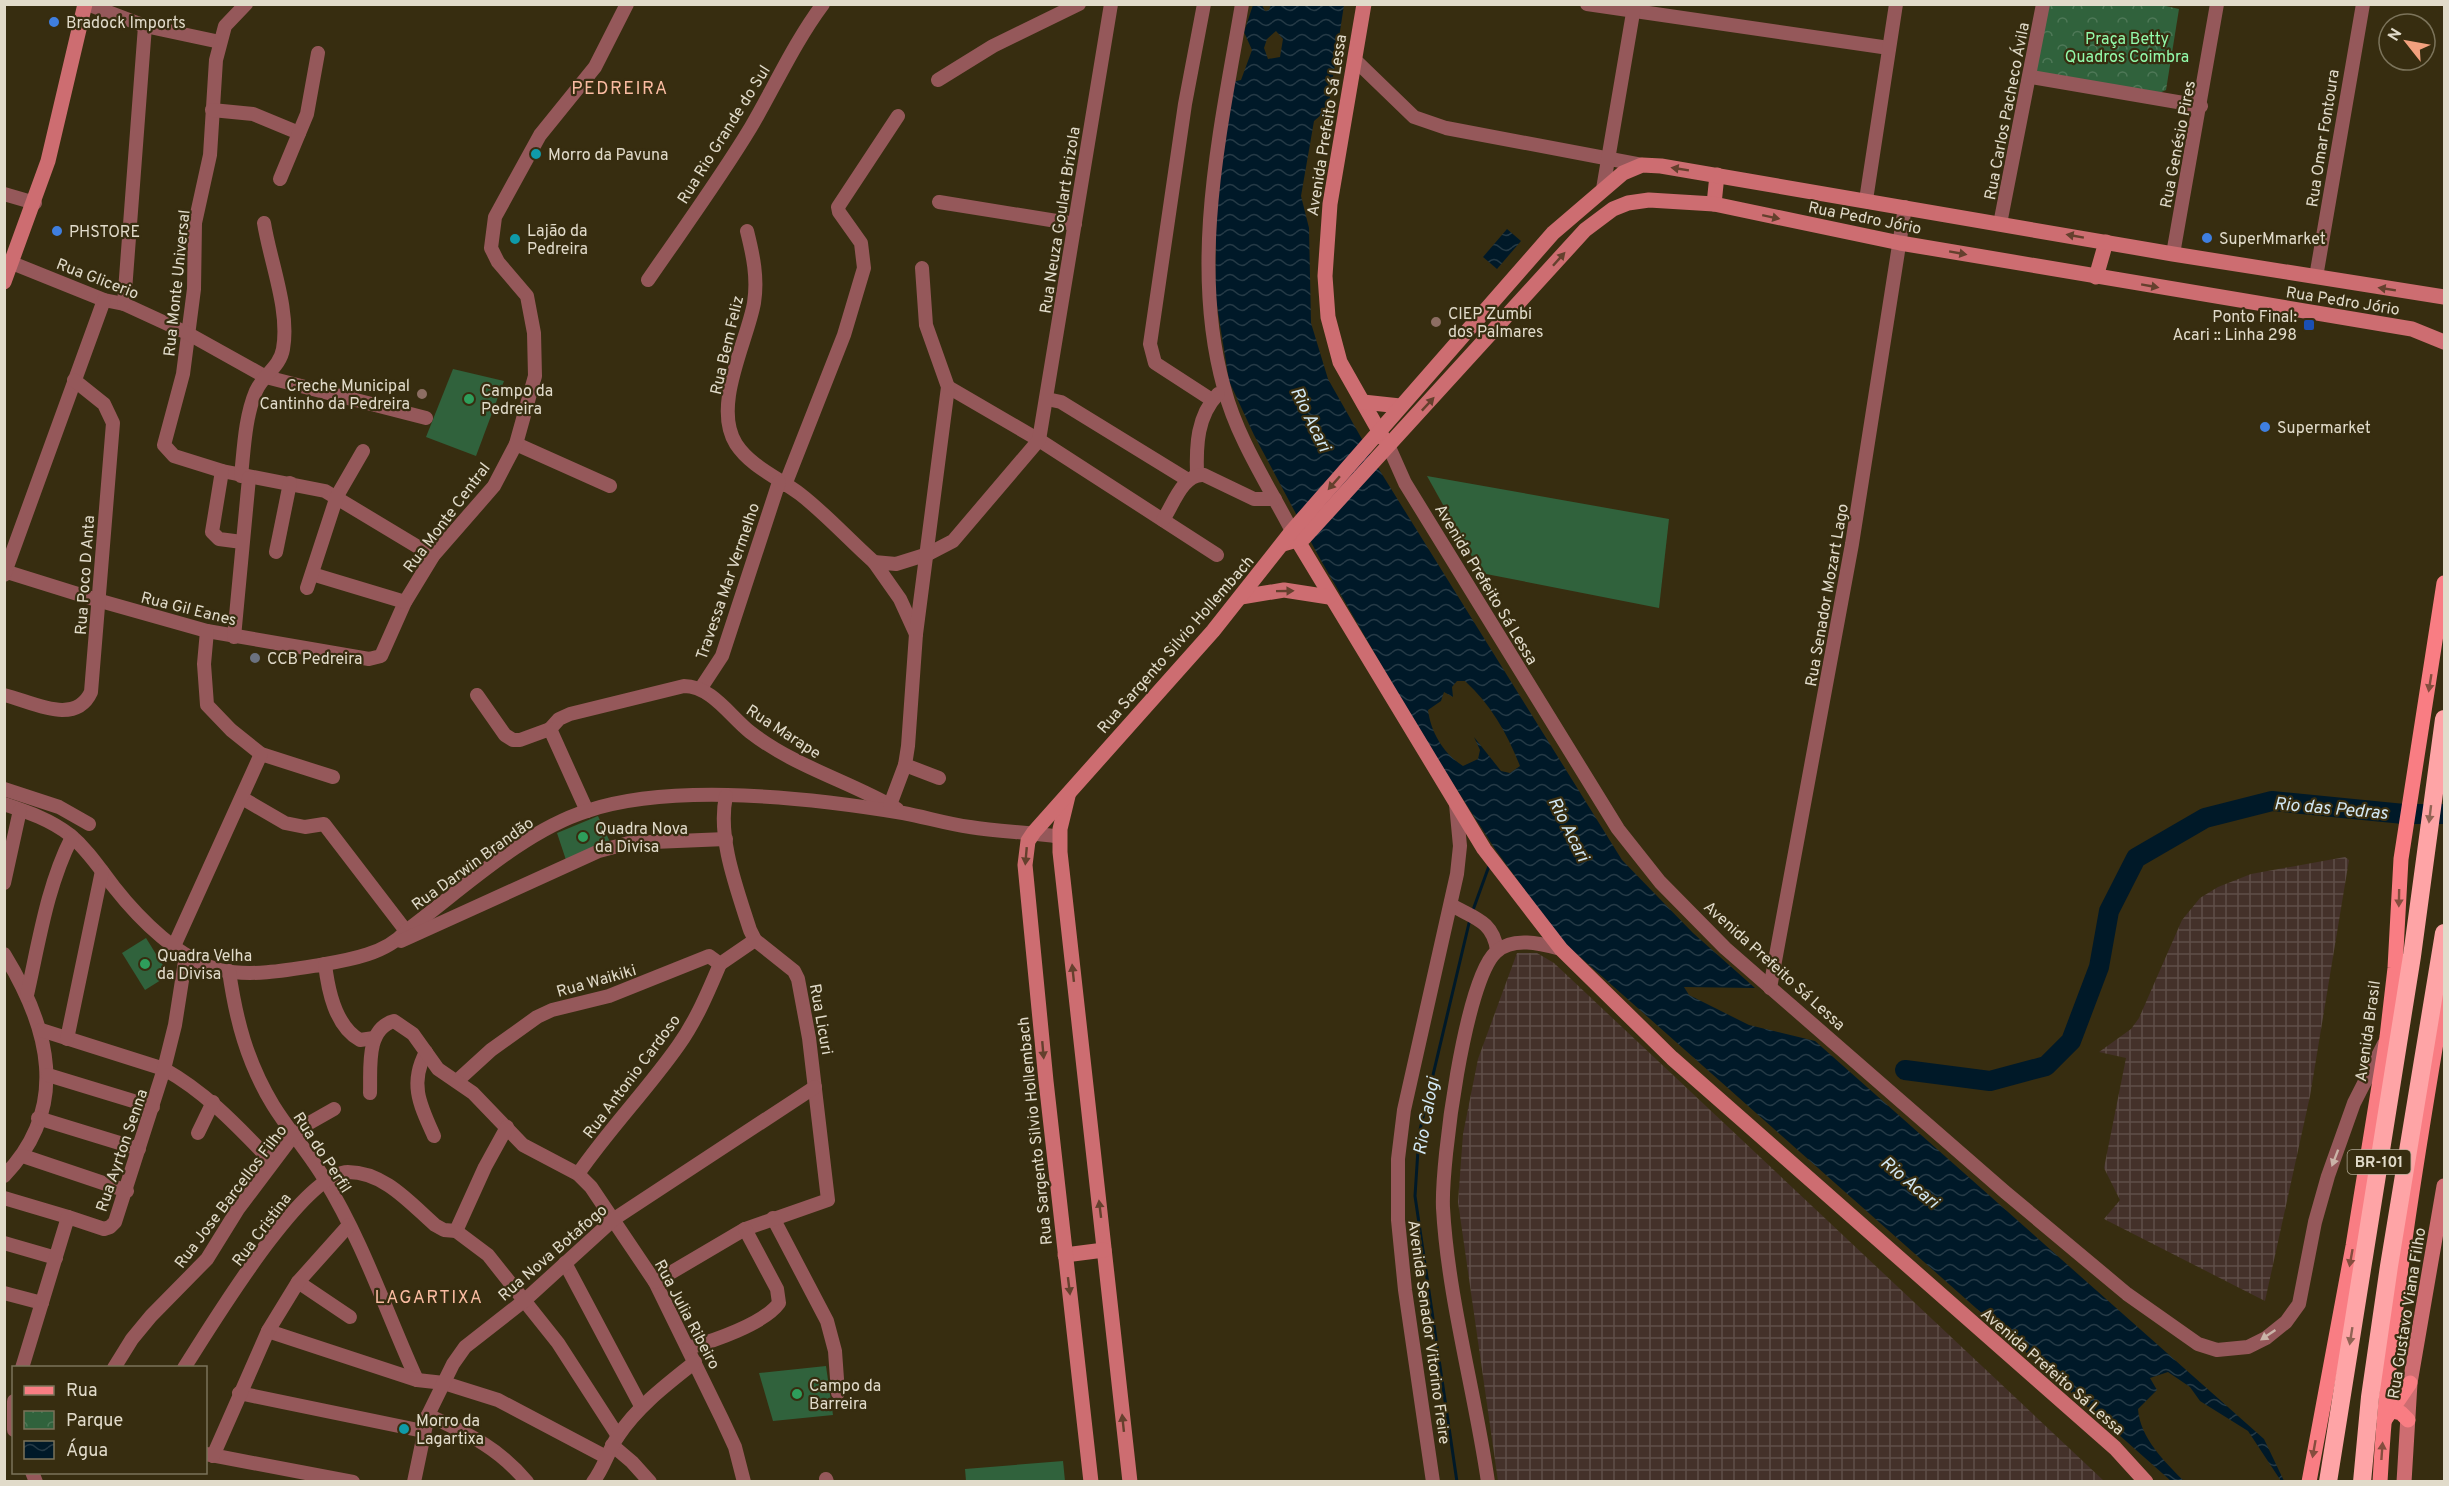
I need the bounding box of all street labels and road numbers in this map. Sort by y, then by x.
street label: Rua Carlos Pacheco Ávila [1979,20,2035,202]
street label: Avenida Prefeito Sá Lessa [1304,33,1352,218]
street label: Rua Rio Grande do Sul [674,62,775,208]
street label: Rua Omar Fontoura [2303,68,2345,209]
street label: Rua Genésio Pires [2157,79,2201,210]
street label: Rua Neuza Goulart Brizola [1036,125,1086,315]
street label: Rua Pedro Jório [1806,198,1923,240]
street label: Rua Monte Universal [160,209,196,358]
street label: Rua Glicerio [53,255,142,305]
street label: Rua Pedro Jório [2284,283,2401,321]
street label: Rua Bem Feliz [707,294,749,397]
street label: Rua Monte Central [400,459,495,577]
street label: Travessa Mar Vermelho [693,500,765,663]
street label: Avenida Prefeito Sá Lessa [1429,501,1541,669]
street label: Rua Senador Mozart Lago [1802,502,1854,688]
street label: Rua Poco D Anta [72,515,100,636]
street label: Rua Sargento Silvio Hollembach [1094,552,1259,738]
street label: Rua Gil Eanes [139,588,239,632]
street label: Rua Marape [742,701,824,764]
street label: Rua Darwin Brandão [408,814,538,916]
street label: Avenida Prefeito Sá Lessa [1699,898,1849,1035]
street label: Rua Waikiki [554,961,639,1003]
street label: Avenida Brasil [2352,979,2386,1083]
street label: Rua Licuri [804,982,836,1056]
street label: Rua Antonio Cardoso [579,1011,686,1143]
street label: Rua Sargento Silvio Hollembach [1014,1016,1058,1246]
street label: Rua Ayrton Senna [93,1087,153,1215]
street label: Rua do Perfil [288,1109,355,1197]
street label: Rua Jose Barcellos Filho [171,1121,292,1273]
road number: BR-101 [2348,1150,2410,1174]
street label: Rua Cristina [228,1189,297,1271]
street label: Rua Nova Botafogo [495,1201,612,1306]
street label: Avenida Senador Vitorino Freire [1402,1219,1454,1446]
street label: Rua Gustavo Viana Filho [2385,1226,2431,1400]
street label: Rua Julia Ribeiro [649,1257,724,1373]
street label: Avenida Prefeito Sá Lessa [1976,1305,2128,1440]

